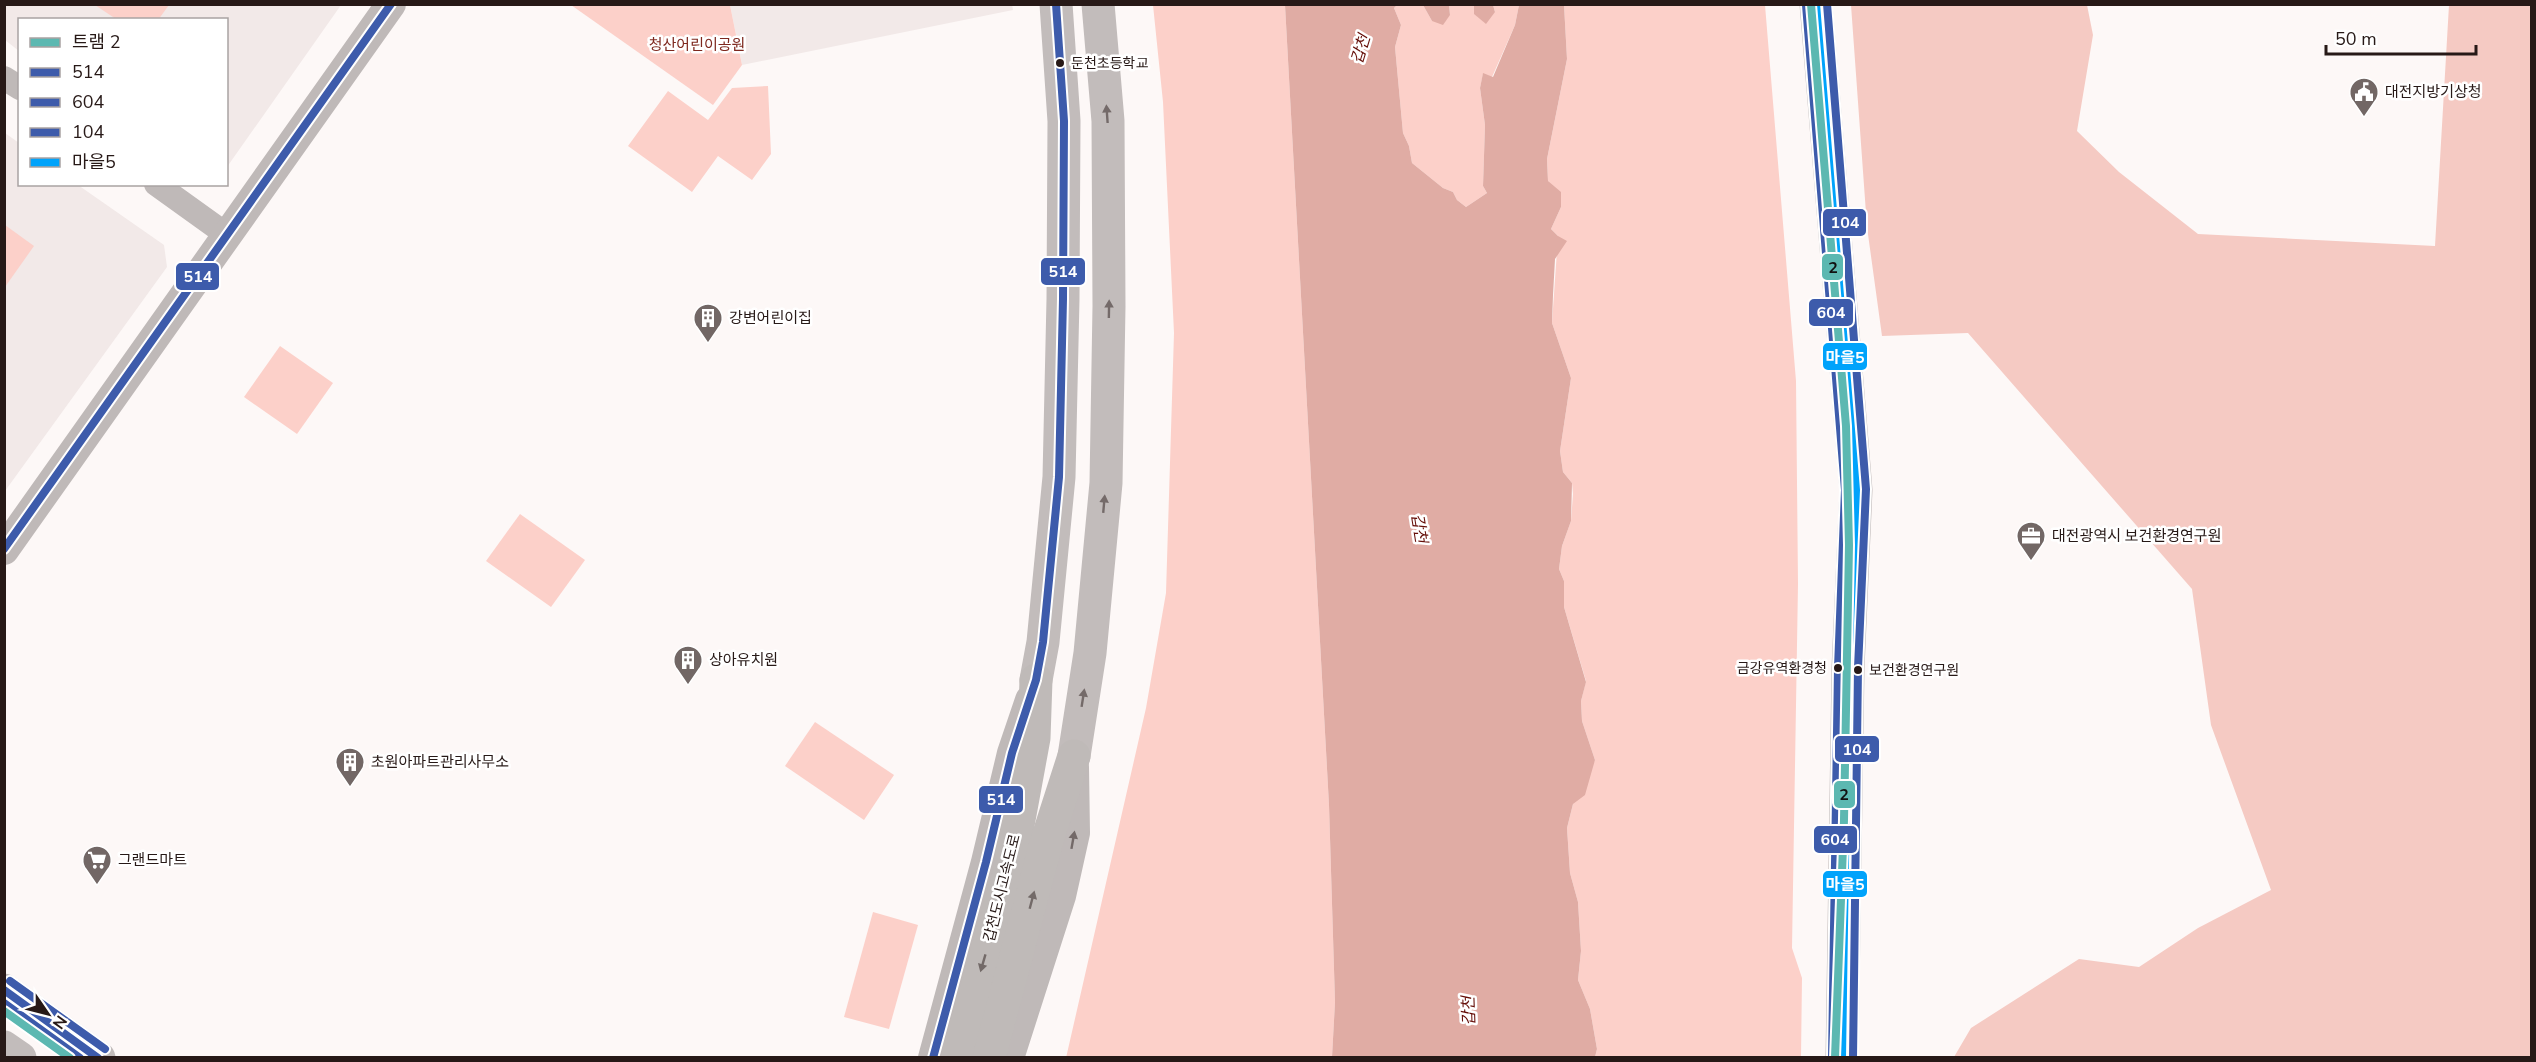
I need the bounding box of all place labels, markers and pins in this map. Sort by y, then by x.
place label: 둔천초등학교 [1071,54,1148,73]
marker: 둔천초등학교 [1054,57,1066,69]
public building icon: 대전지방기상청 [2348,76,2380,118]
place label: 대전지방기상청 [2385,82,2482,102]
building icon: 강변어린이집 [692,302,724,344]
place label: 강변어린이집 [729,308,812,328]
office icon: 대전광역시 보건환경연구원 [2015,520,2047,562]
place label: 대전광역시 보건환경연구원 [2052,526,2221,546]
building icon: 상아유치원 [672,644,704,686]
place label: 상아유치원 [709,650,778,670]
place label: 금강유역환경청 [1737,659,1827,678]
place label: 보건환경연구원 [1869,661,1959,680]
marker: 금강유역환경청 [1832,662,1844,674]
marker: 보건환경연구원 [1852,664,1864,676]
building icon: 초원아파트관리사무소 [334,746,366,788]
place label: 초원아파트관리사무소 [371,752,509,772]
supermarket icon: 그랜드마트 [81,844,113,886]
place label: 그랜드마트 [118,850,187,870]

